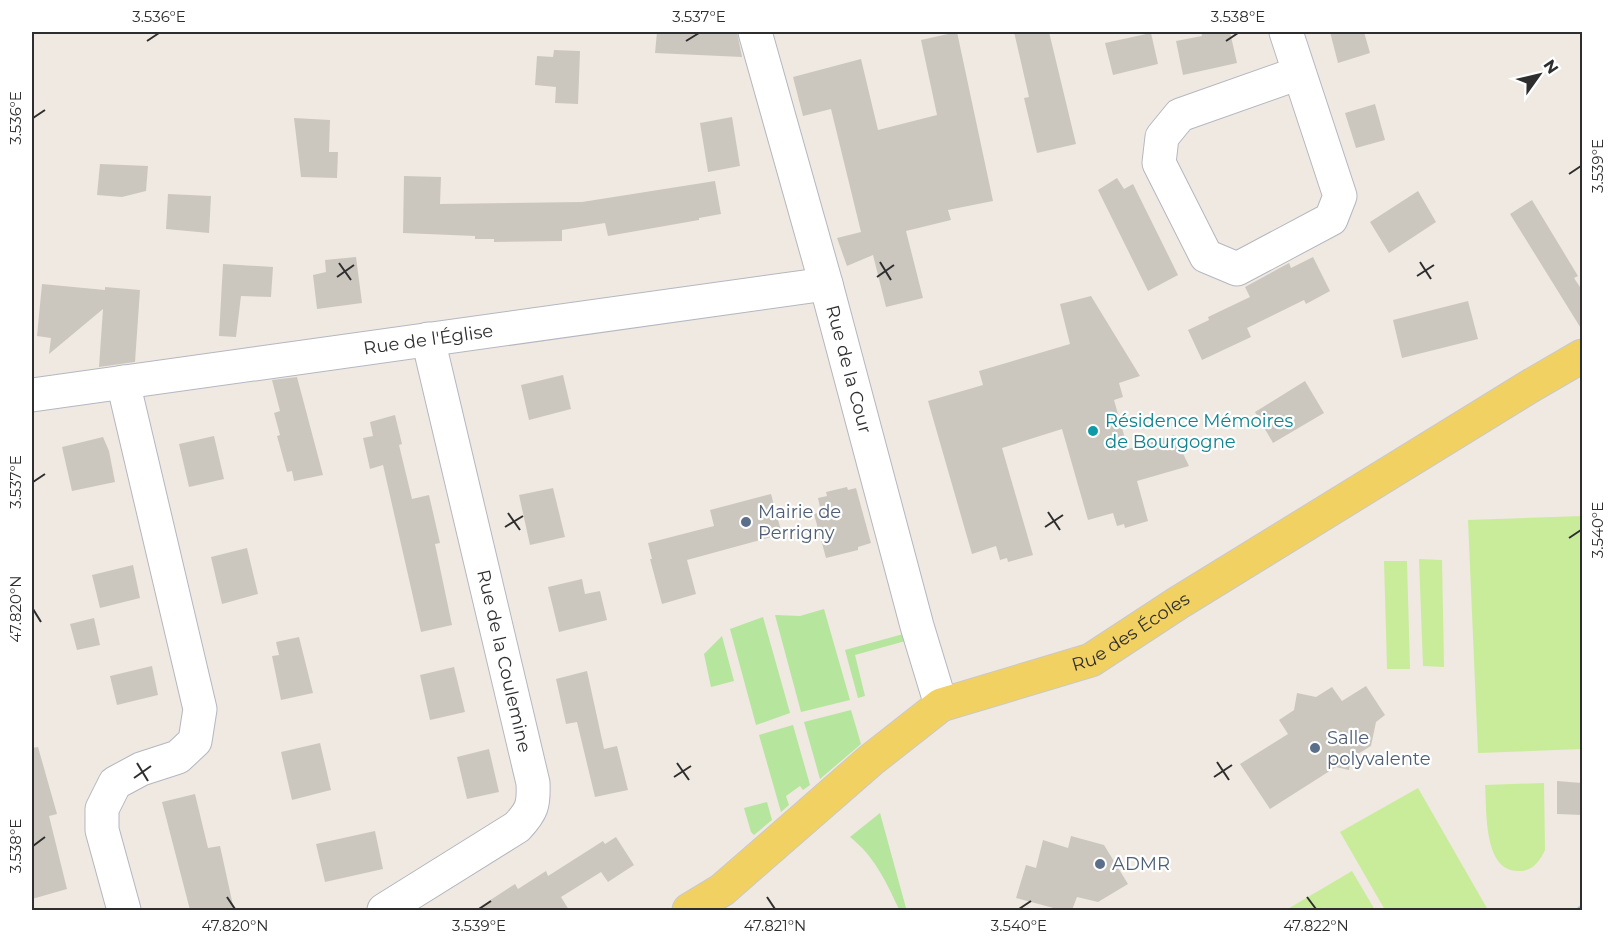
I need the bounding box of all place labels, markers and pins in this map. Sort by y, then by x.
place label: Résidence Mémoires de Bourgogne [1105,410,1293,453]
marker: Résidence Mémoires de Bourgogne [1086,424,1100,438]
place label: Mairie de Perrigny [758,501,841,544]
marker: Mairie de Perrigny [739,515,753,529]
place label: Salle polyvalente [1327,727,1431,770]
marker: Salle polyvalente [1308,741,1322,755]
place label: ADMR [1112,853,1170,875]
marker: ADMR [1093,857,1107,871]

